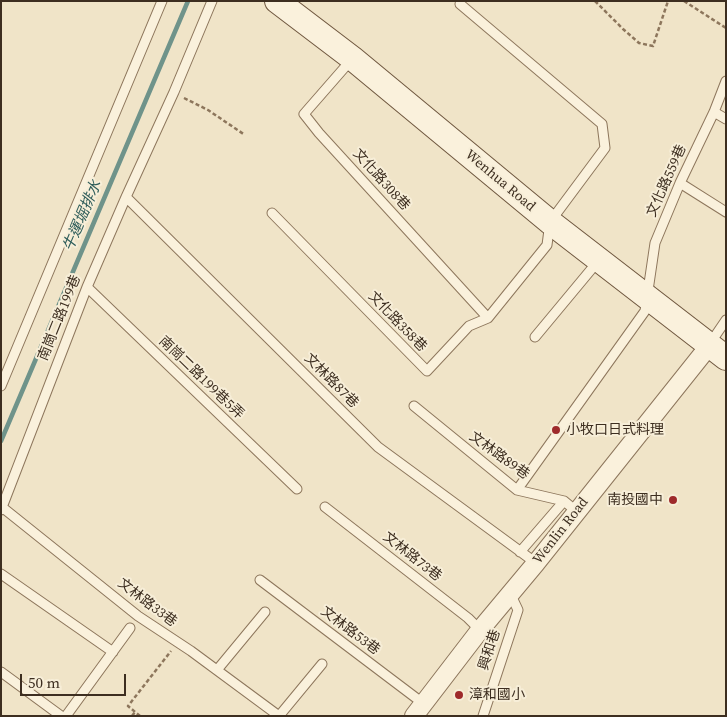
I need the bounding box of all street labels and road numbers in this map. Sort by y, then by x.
street label: 文化路559巷 [644,142,690,220]
street label: 文化路308巷 [349,146,413,214]
street label: Wenhua Road [461,147,539,215]
street label: 南崗二路199巷 [35,273,85,363]
street label: 文化路358巷 [364,288,430,356]
street label: 南崗二路199巷5弄 [155,333,247,423]
street label: 文林路87巷 [300,350,362,412]
street label: 文林路89巷 [466,429,532,483]
street label: Wenlin Road [530,494,592,568]
street label: 文林路73巷 [379,529,445,585]
street label: 文林路33巷 [114,575,180,631]
street label: 文林路53巷 [317,603,383,659]
street label: 興和巷 [476,627,504,673]

